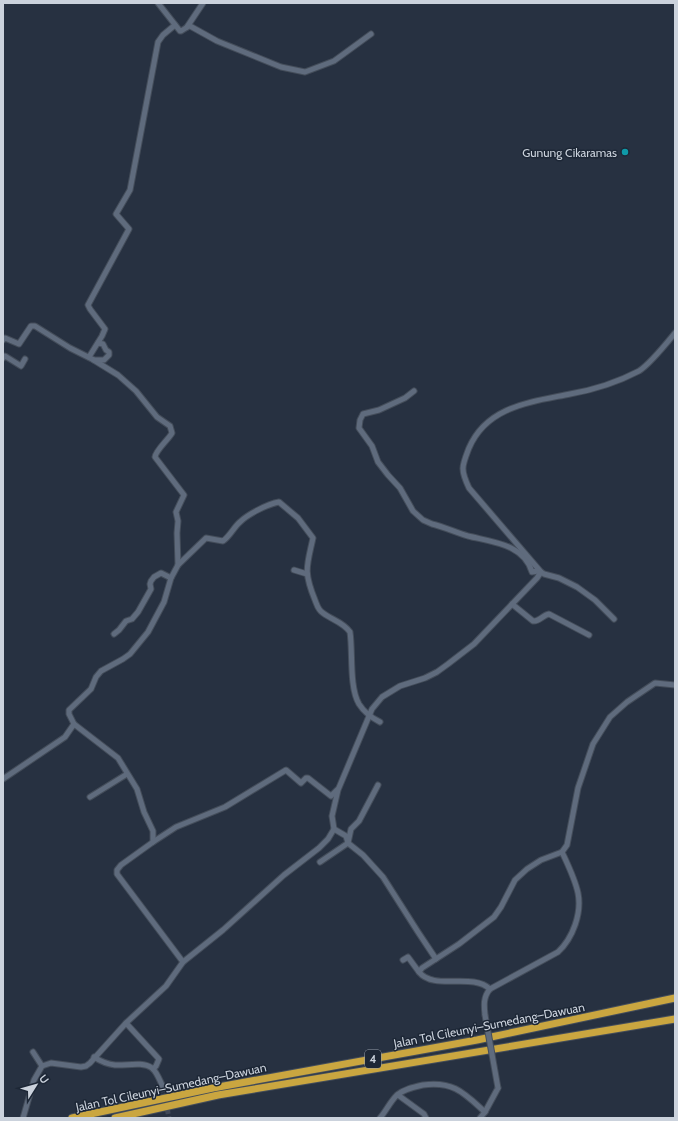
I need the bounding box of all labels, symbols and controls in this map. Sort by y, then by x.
place label: Gunung Cikaramas [522,145,617,160]
marker: Gunung Cikaramas [620,147,630,157]
street label: Jalan Tol Cileunyi–Sumedang–Dawuan [391,999,586,1051]
road number: 4 [365,1050,381,1068]
street label: Jalan Tol Cileunyi–Sumedang–Dawuan [73,1059,268,1115]
north arrow [16,1065,56,1105]
text: U [36,1072,52,1086]

